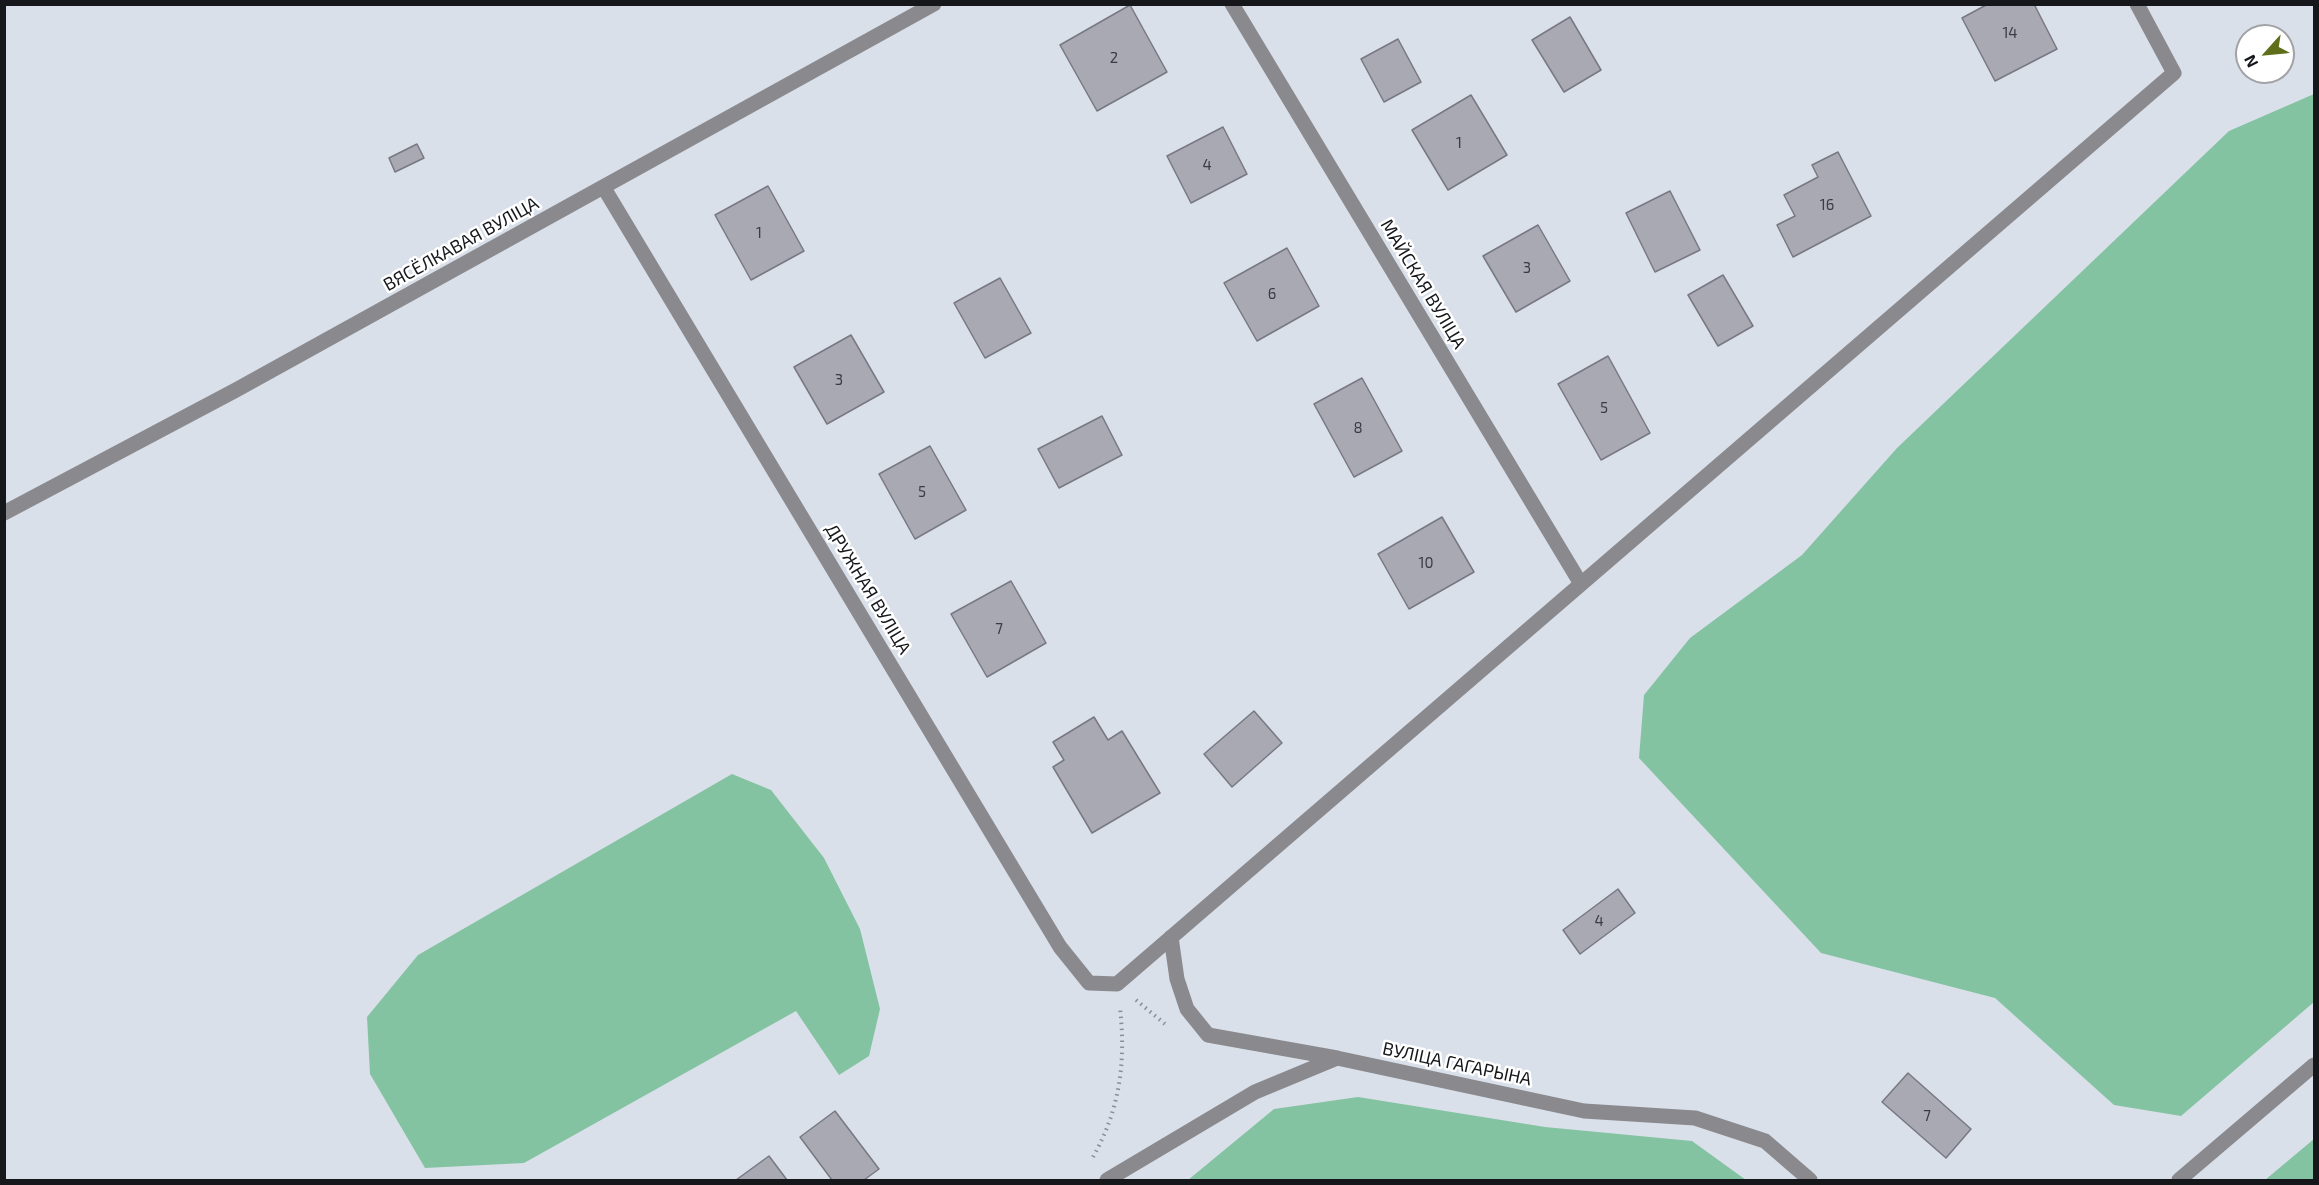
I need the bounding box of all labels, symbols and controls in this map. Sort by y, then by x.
house number: 14 [2002,24,2018,42]
north arrow [2235,24,2295,84]
house number: 2 [1110,49,1118,67]
text: N [2239,52,2261,71]
house number: 1 [1456,134,1462,152]
house number: 4 [1202,156,1212,174]
street label: ВЯСЁЛКАВАЯ ВУЛІЦА [380,192,542,296]
house number: 16 [1820,196,1834,214]
street label: МАЙСКАЯ ВУЛІЦА [1376,215,1470,353]
house number: 1 [756,224,762,242]
house number: 3 [1523,259,1531,277]
house number: 6 [1268,285,1276,303]
house number: 3 [835,371,843,389]
house number: 5 [1600,399,1608,417]
house number: 8 [1353,419,1363,437]
house number: 5 [918,483,926,501]
street label: ДРУЖНАЯ ВУЛІЦА [821,520,915,658]
house number: 10 [1418,554,1434,572]
house number: 7 [995,620,1003,638]
house number: 4 [1594,912,1604,930]
street label: ВУЛІЦА ГАГАРЫНА [1381,1038,1533,1090]
house number: 7 [1923,1107,1931,1125]

